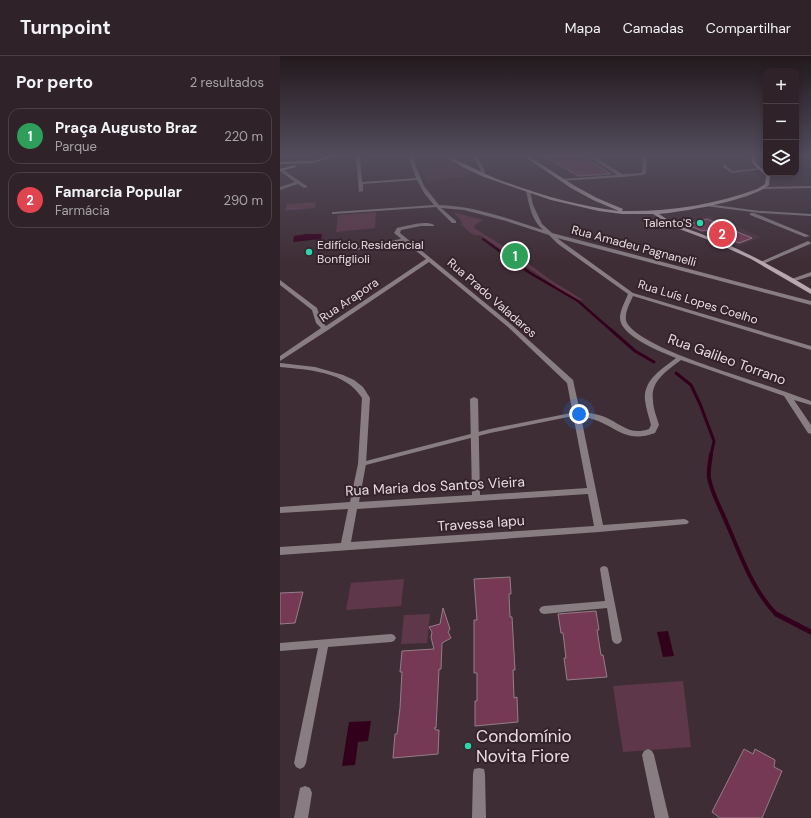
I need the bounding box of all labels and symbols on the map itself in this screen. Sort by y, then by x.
place label: Talento'S [643,215,692,231]
marker: Talento'S [695,218,705,228]
pin: 2 [709,219,735,249]
street label: Rua Amadeu Pagnanelli [570,222,698,270]
place label: Edifício Residencial Bonfiglioli [317,237,424,267]
pin: 1 [502,241,528,271]
marker: Edifício Residencial Bonfiglioli [304,247,314,257]
street label: Rua Prado Valadares [444,255,540,341]
street label: Rua Arapora [316,274,382,326]
street label: Rua Luís Lopes Coelho [636,276,760,328]
street label: Rua Galileo Torrano [665,329,789,389]
your location [569,404,589,424]
street label: Rua Maria dos Santos Vieira [345,472,525,500]
street label: Travessa Iapu [437,511,525,535]
place label: Condomínio Novita Fiore [476,725,572,767]
marker: Condomínio Novita Fiore [463,741,473,751]

